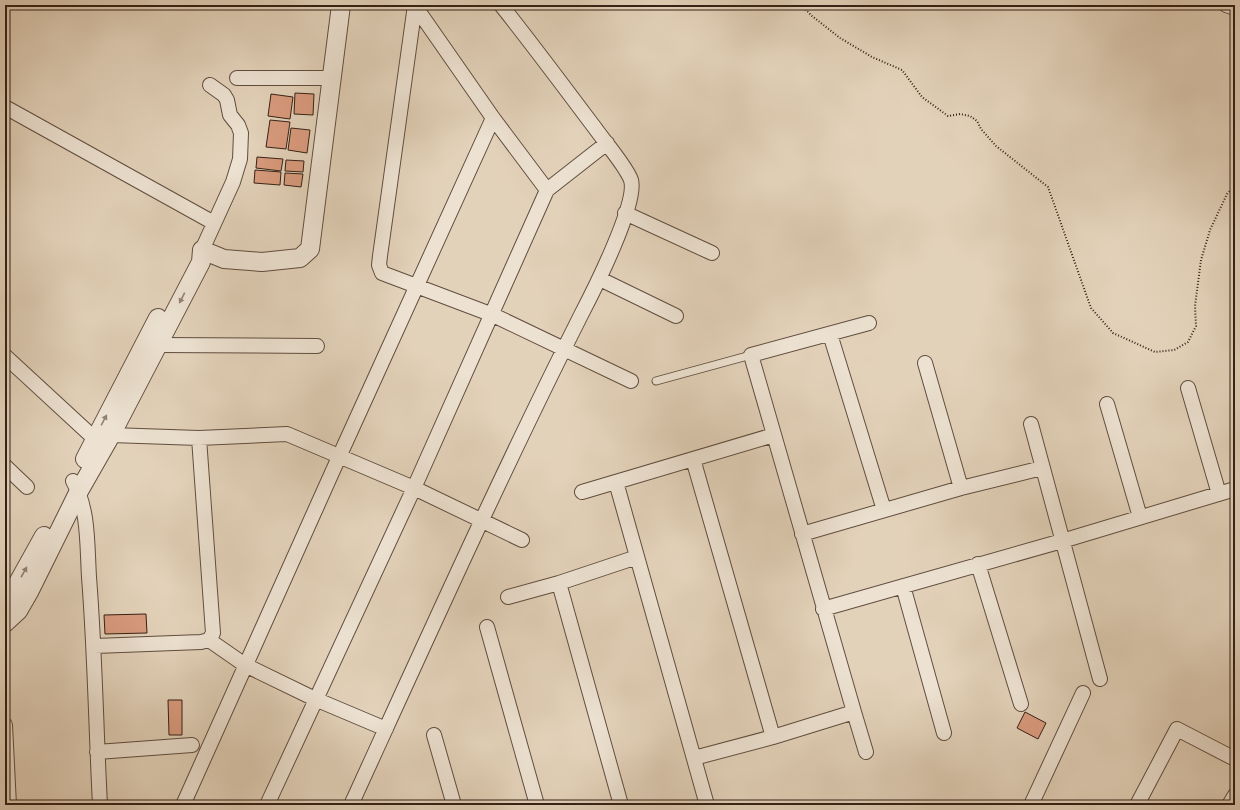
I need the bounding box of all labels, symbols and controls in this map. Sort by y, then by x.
one-way arrow [179,293,185,304]
one-way arrow [101,414,108,426]
one-way arrow [21,566,28,578]

